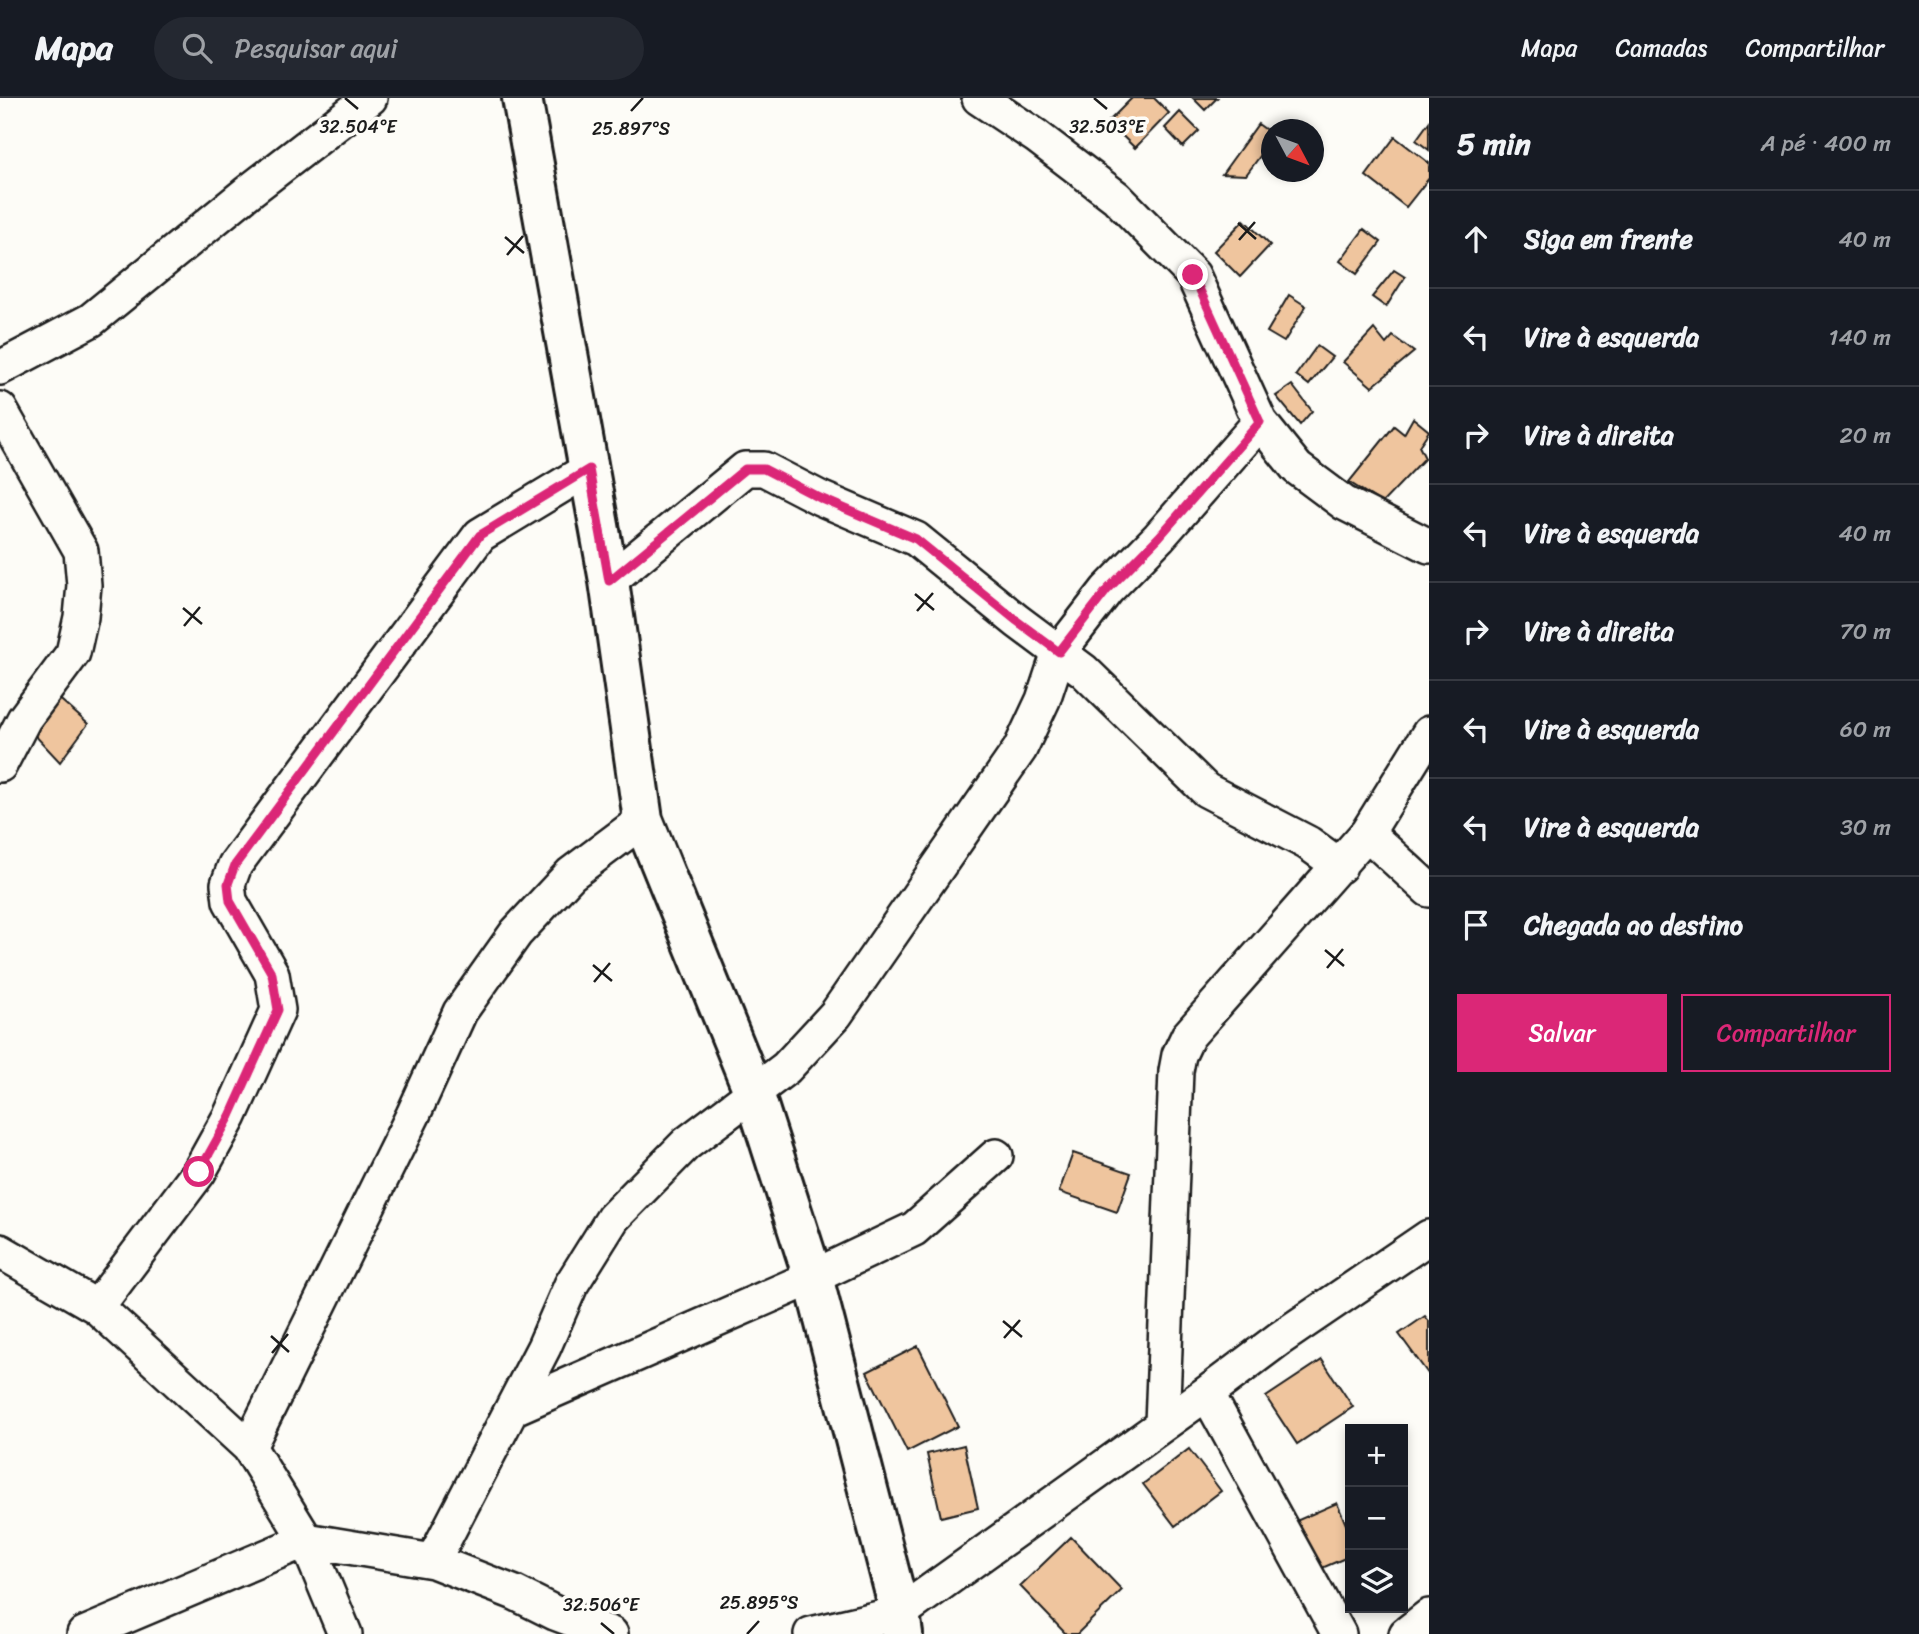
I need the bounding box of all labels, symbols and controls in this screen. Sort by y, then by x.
search box [154,17,644,80]
text: Mapa [35,19,112,77]
text: Pesquisar aqui [234,25,397,71]
text: Mapa [1521,27,1577,69]
text: Camadas [1615,27,1707,69]
text: Compartilhar [1745,27,1884,69]
icon: search [178,29,216,67]
text: 32.504°E [319,111,398,143]
text: 32.503°E [1069,111,1146,143]
text: 25.897°S [592,113,670,145]
text: 5 min [1457,117,1531,171]
north arrow [1261,119,1324,182]
text: A pé · 400 m [1761,123,1891,164]
text: Siga em frente [1524,216,1693,262]
text: 40 m [1838,219,1891,260]
icon: ahead [1457,220,1495,258]
route end [1177,259,1208,290]
text: Vire à esquerda [1524,314,1699,360]
text: 140 m [1829,317,1891,358]
icon: left [1457,318,1495,356]
text: Vire à direita [1524,412,1674,458]
text: 20 m [1840,415,1891,456]
icon: right [1457,416,1495,454]
text: Vire à esquerda [1524,510,1699,556]
text: 40 m [1838,513,1891,554]
icon: left [1457,514,1495,552]
text: Vire à direita [1524,608,1674,654]
text: 70 m [1840,611,1891,652]
icon: right [1457,612,1495,650]
text: Vire à esquerda [1524,706,1699,752]
text: 60 m [1840,709,1891,750]
icon: left [1457,710,1495,748]
text: Vire à esquerda [1524,804,1699,850]
text: 30 m [1840,807,1891,848]
icon: left [1457,808,1495,846]
text: Chegada ao destino [1524,902,1743,948]
icon: arrive [1457,906,1495,944]
button: Salvar [1457,994,1667,1072]
button: Compartilhar [1681,994,1891,1072]
route start [183,1156,214,1187]
map controls [1345,1424,1408,1613]
button: + [1345,1424,1408,1487]
button: − [1345,1487,1408,1550]
button: layers [1345,1550,1408,1613]
text: 25.895°S [720,1587,798,1619]
text: 32.506°E [563,1589,640,1621]

